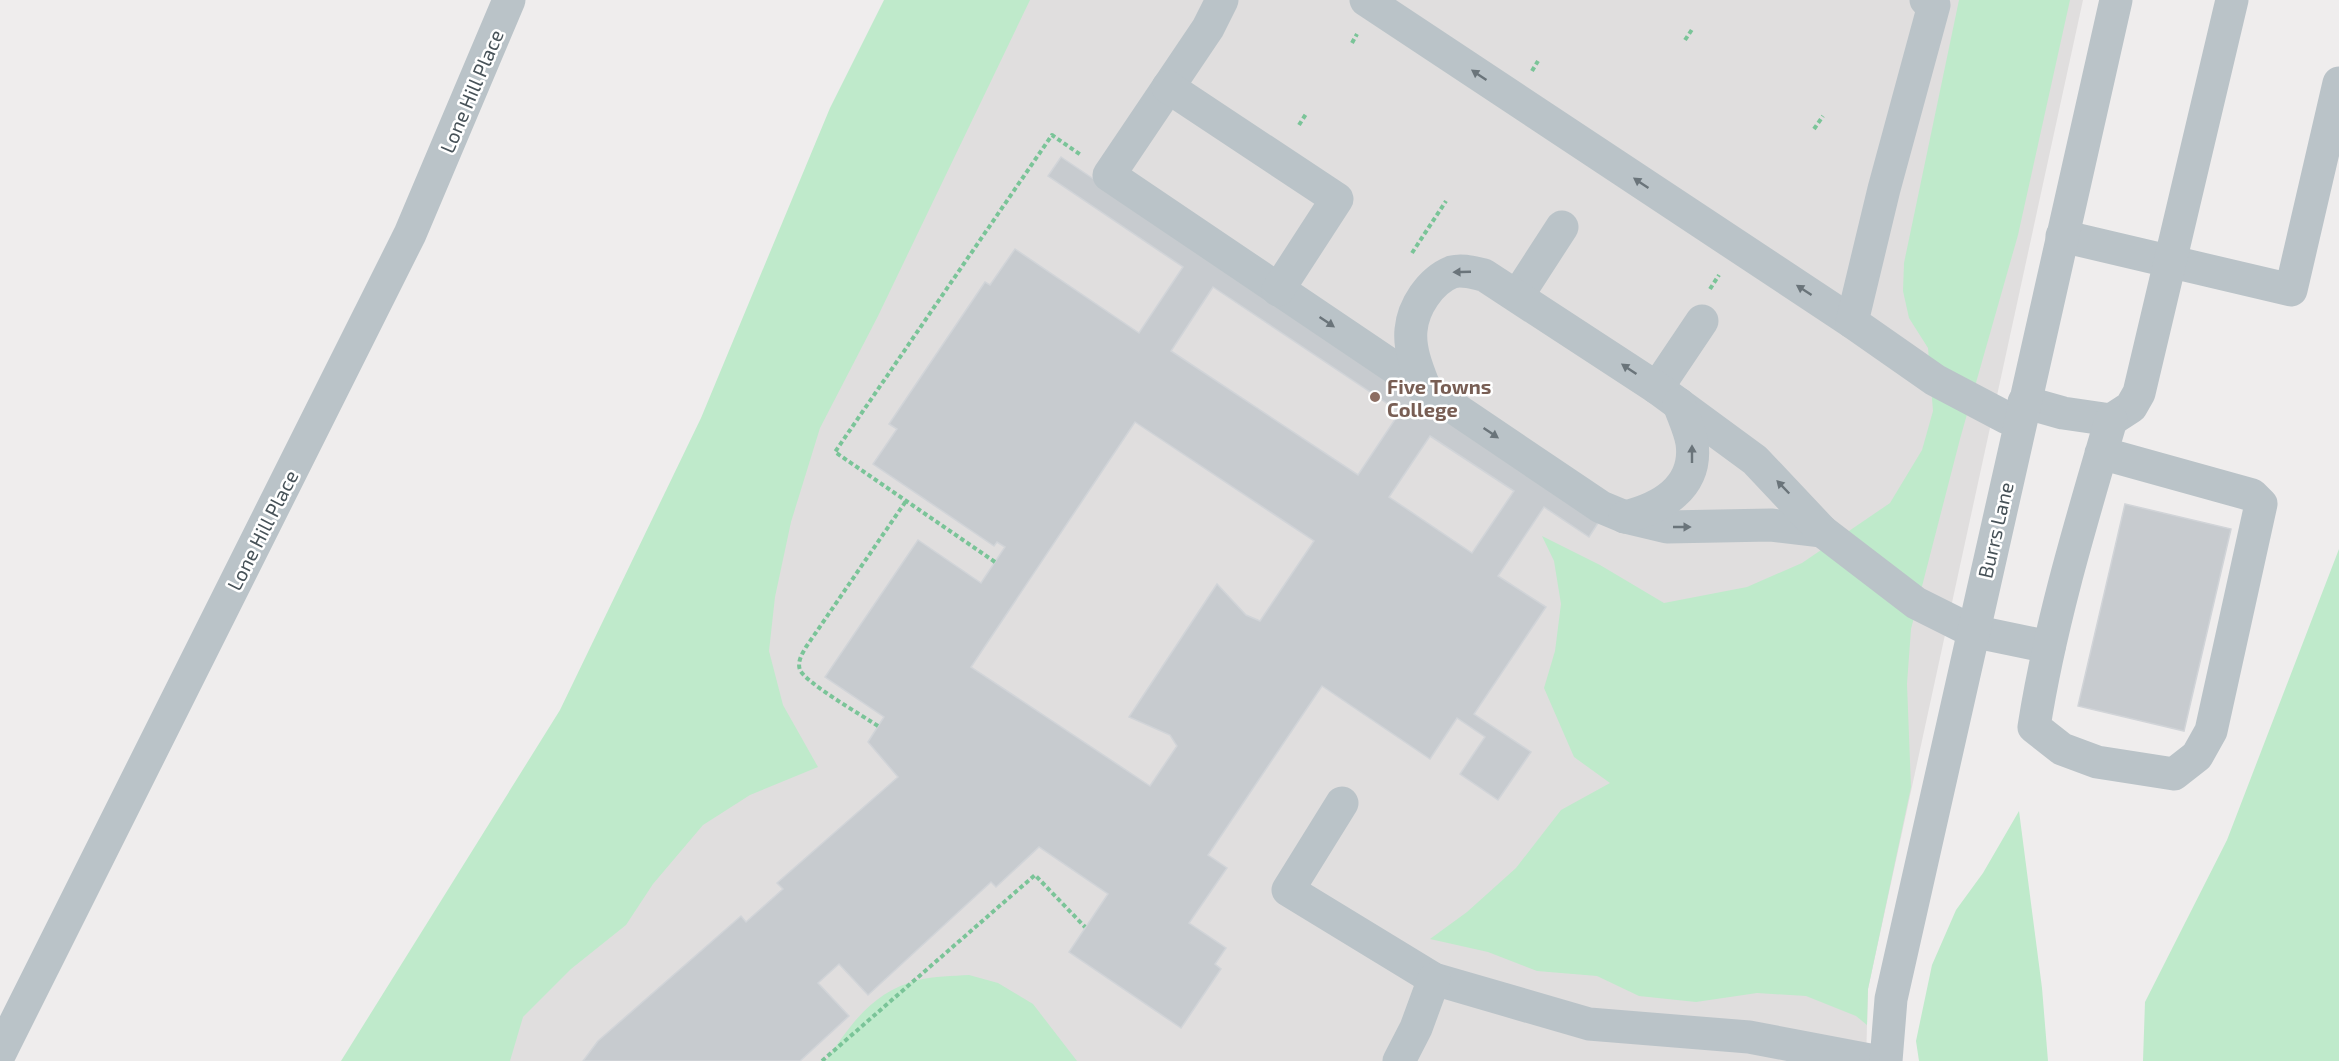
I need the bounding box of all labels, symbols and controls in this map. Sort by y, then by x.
street label: Lone Hill Place [434,26,508,156]
one-way arrow [1471,69,1487,81]
one-way arrow [1633,177,1649,188]
one-way arrow [1452,268,1471,277]
one-way arrow [1796,284,1812,296]
one-way arrow [1319,317,1335,328]
one-way arrow [1621,363,1637,375]
place label: Five Towns College [1387,374,1491,421]
marker: Five Towns College [1368,390,1382,404]
one-way arrow [1483,427,1499,439]
one-way arrow [1687,445,1697,464]
street label: Lone Hill Place [221,466,303,594]
one-way arrow [1776,480,1790,495]
street label: Burrs Lane [1972,480,2018,580]
one-way arrow [1672,522,1691,532]

